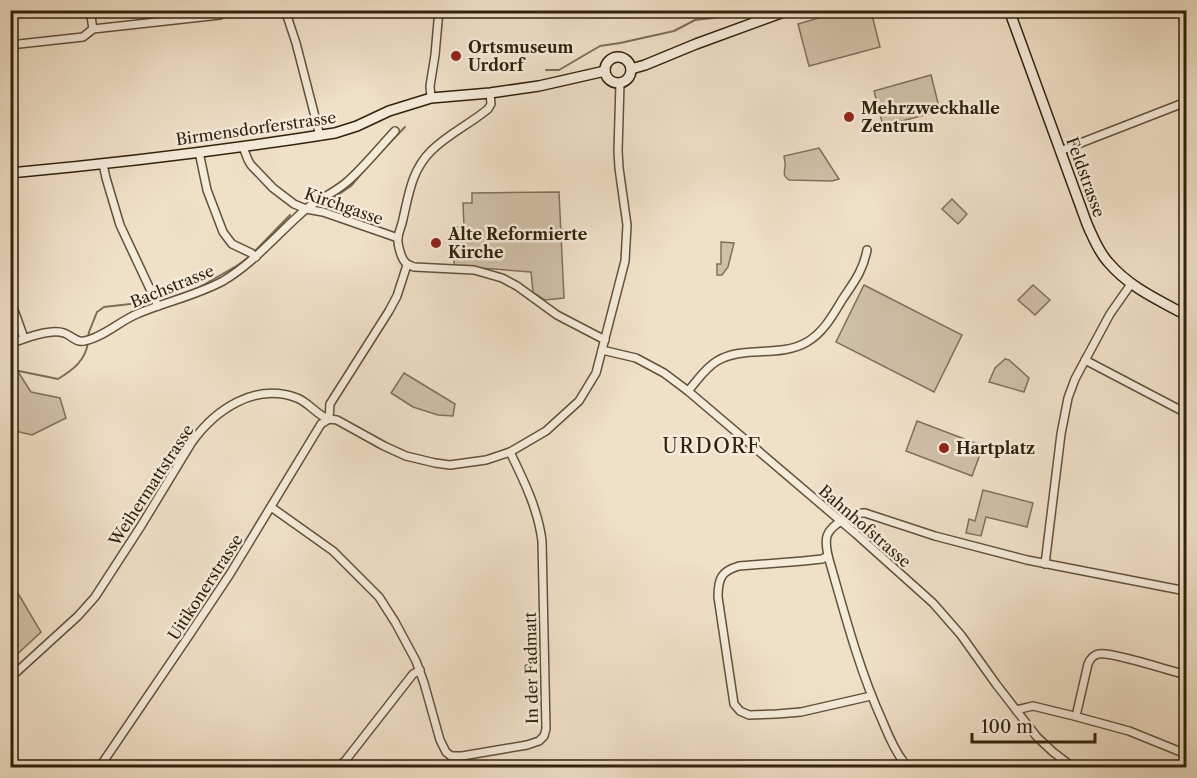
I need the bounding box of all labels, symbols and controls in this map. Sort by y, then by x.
place label: Ortsmuseum Urdorf [468,37,574,75]
marker: Ortsmuseum Urdorf [449,49,463,63]
place label: Mehrzweckhalle Zentrum [861,98,1000,136]
street label: Birmensdorferstrasse [175,107,337,149]
marker: Mehrzweckhalle Zentrum [842,110,856,124]
street label: Feldstrasse [1062,134,1110,220]
street label: Kirchgasse [302,183,386,229]
place label: Alte Reformierte Kirche [447,224,588,262]
marker: Alte Reformierte Kirche [429,236,443,250]
street label: Bachstrasse [127,260,217,312]
street label: Weihermattstrasse [104,420,198,550]
district label: URDORF [662,434,762,458]
place label: Hartplatz [956,438,1035,458]
marker: Hartplatz [937,441,951,455]
street label: Bahnhofstrasse [815,481,915,572]
street label: Uitikonerstrasse [163,530,247,644]
street label: In der Fadmatt [520,611,542,724]
scale bar [972,706,1095,744]
text: 100 m [981,716,1033,738]

